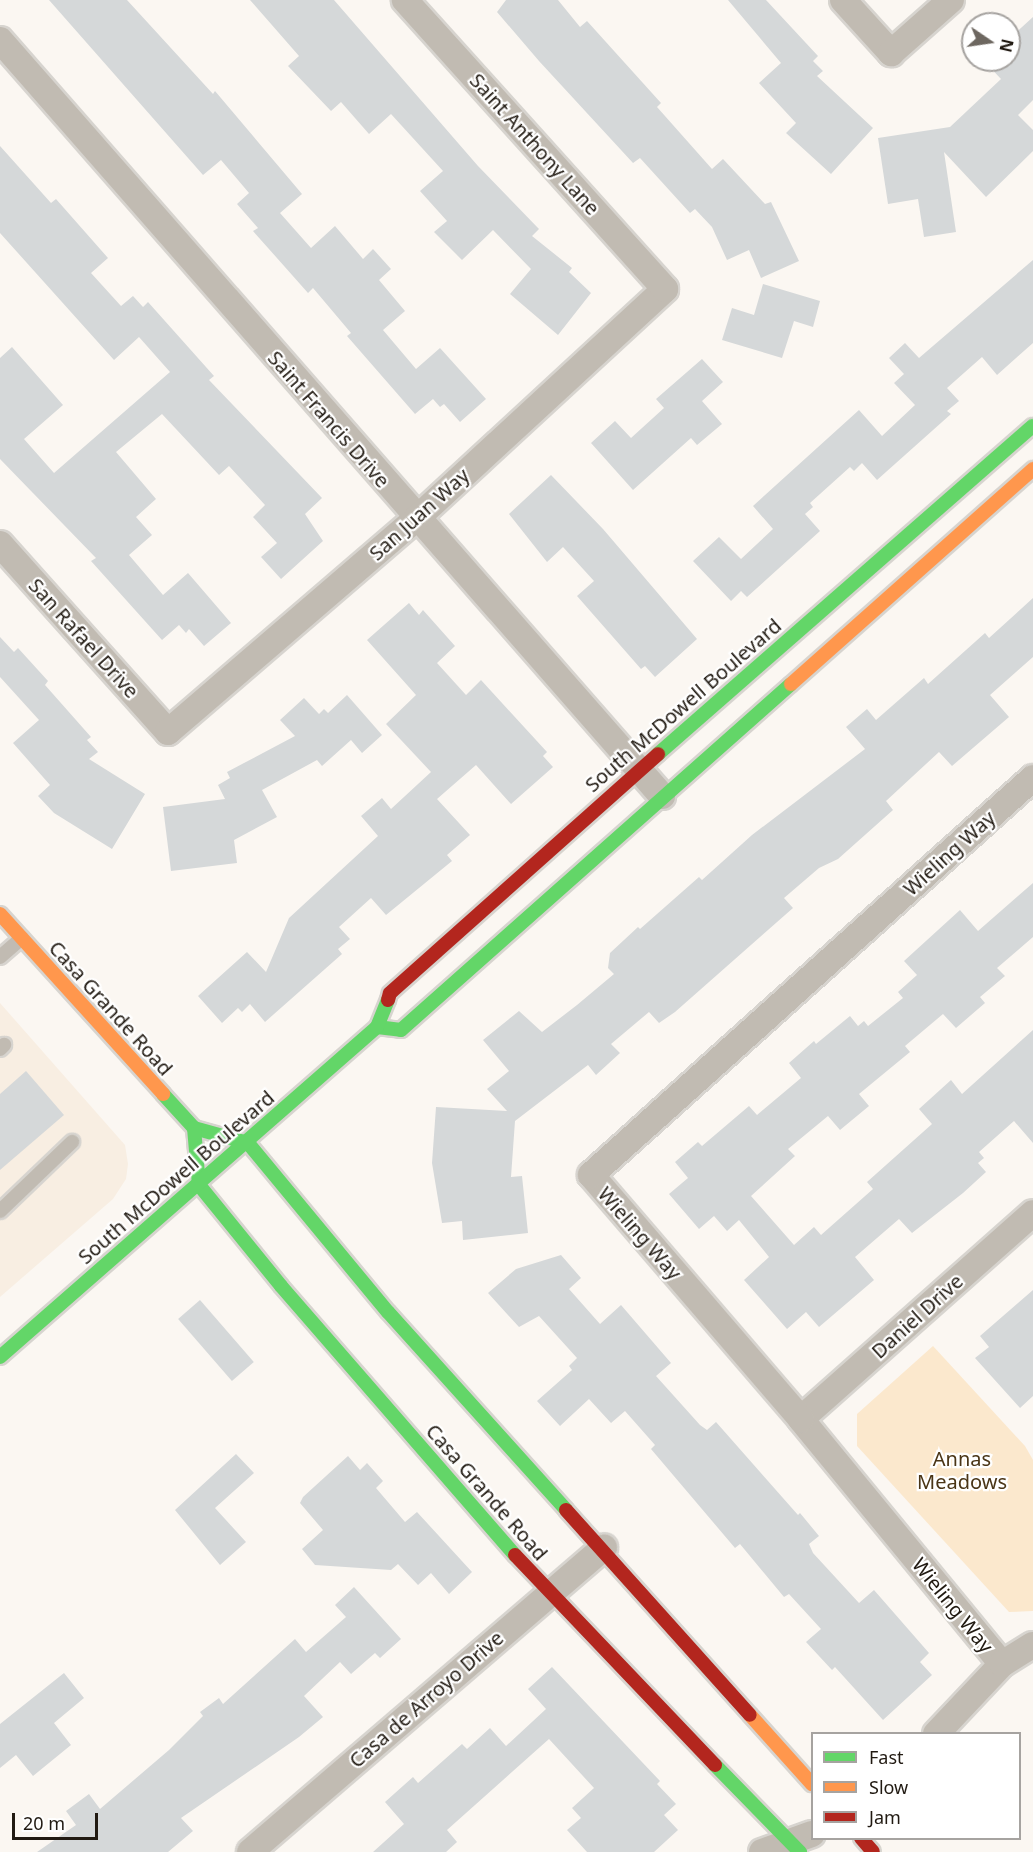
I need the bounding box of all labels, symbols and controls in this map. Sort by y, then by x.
north arrow [961,12,1021,72]
text: N [994,37,1019,54]
street label: Saint Anthony Lane [465,68,605,220]
street label: Saint Francis Drive [263,346,395,492]
street label: San Juan Way [364,463,474,565]
street label: San Rafael Drive [24,573,144,703]
street label: South McDowell Boulevard [580,613,786,797]
street label: Wieling Way [898,806,1000,900]
street label: Casa Grande Road [44,936,178,1080]
street label: South McDowell Boulevard [73,1085,279,1269]
street label: Wieling Way [593,1182,687,1284]
street label: Daniel Drive [866,1269,968,1363]
street label: Casa Grande Road [421,1419,553,1565]
park label: Annas Meadows [917,1446,1007,1493]
street label: Wieling Way [908,1553,998,1657]
street label: Casa de Arroyo Drive [344,1626,508,1772]
legend [811,1732,1021,1840]
text: Fast [869,1745,904,1769]
text: Slow [869,1775,908,1799]
scale bar [15,1801,100,1839]
text: Jam [869,1805,901,1829]
text: 20 m [23,1811,65,1835]

